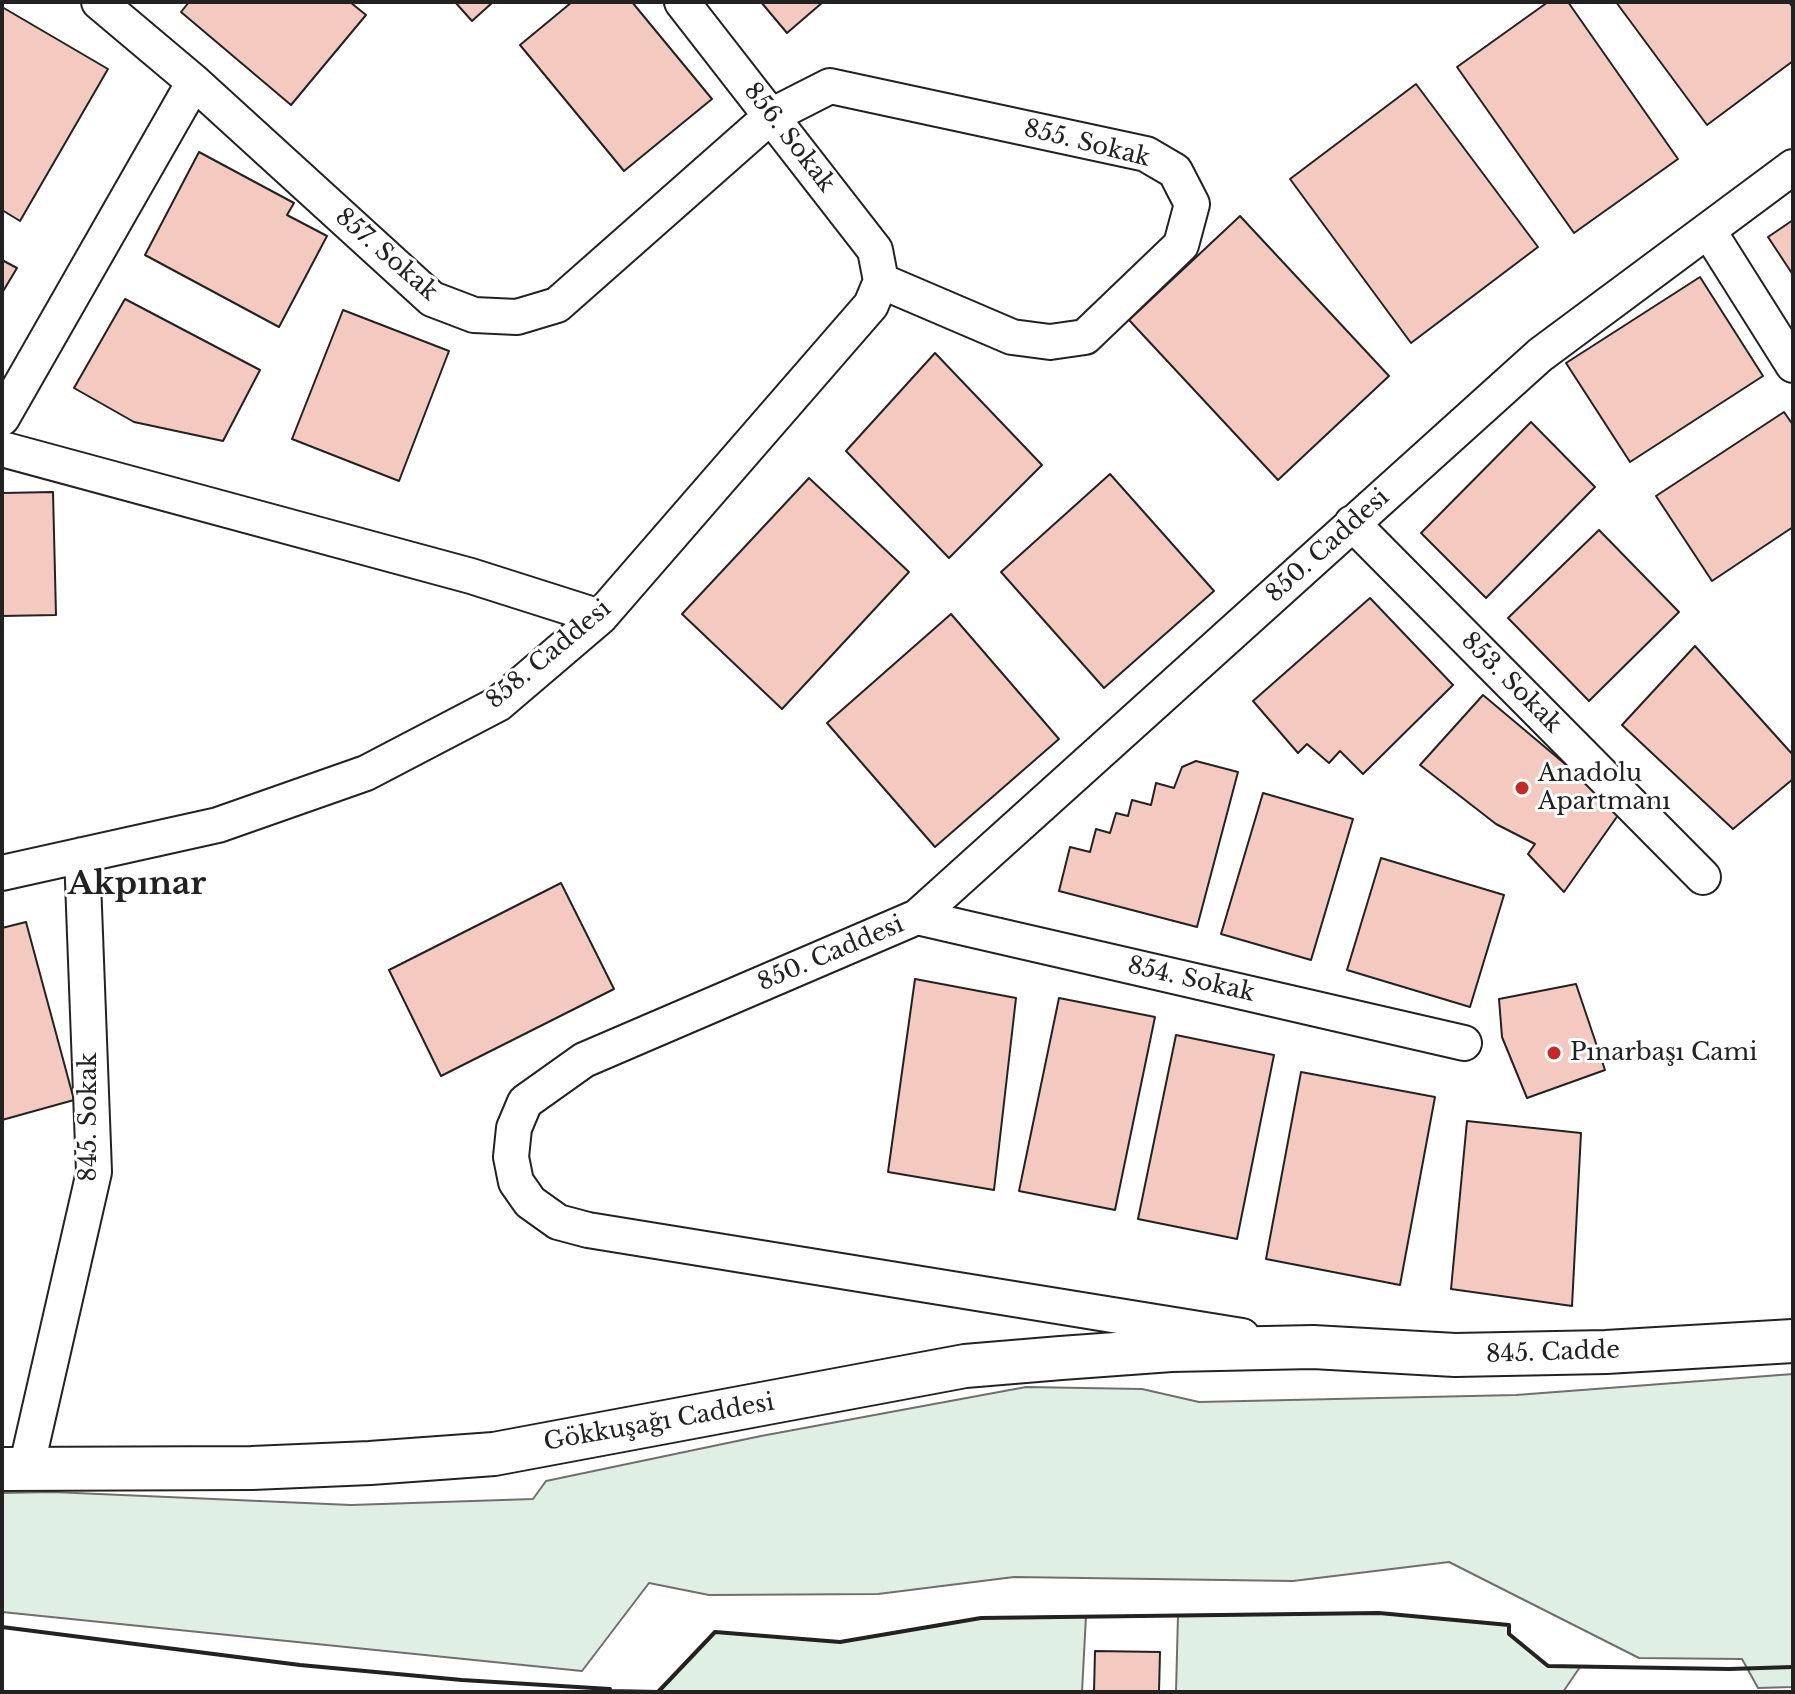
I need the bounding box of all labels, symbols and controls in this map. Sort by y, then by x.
street label: 856. Sokak [737,78,841,198]
street label: 855. Sokak [1021,114,1153,174]
street label: 857. Sokak [329,203,443,307]
street label: 850. Caddesi [1260,483,1396,609]
street label: 858. Caddesi [481,595,617,715]
street label: 853. Sokak [1455,627,1567,739]
place label: Anadolu Apartmanı [1538,760,1670,816]
marker: Anadolu Apartmanı [1513,779,1531,797]
district label: Akpınar [68,866,206,904]
street label: 850. Caddesi [754,910,908,998]
street label: 854. Sokak [1125,951,1257,1009]
place label: Pınarbaşı Cami [1570,1039,1757,1067]
marker: Pınarbaşı Cami [1545,1044,1563,1062]
street label: 845. Sokak [75,1052,103,1182]
street label: 845. Cadde [1486,1336,1620,1370]
street label: Gökkuşağı Caddesi [541,1389,777,1457]

